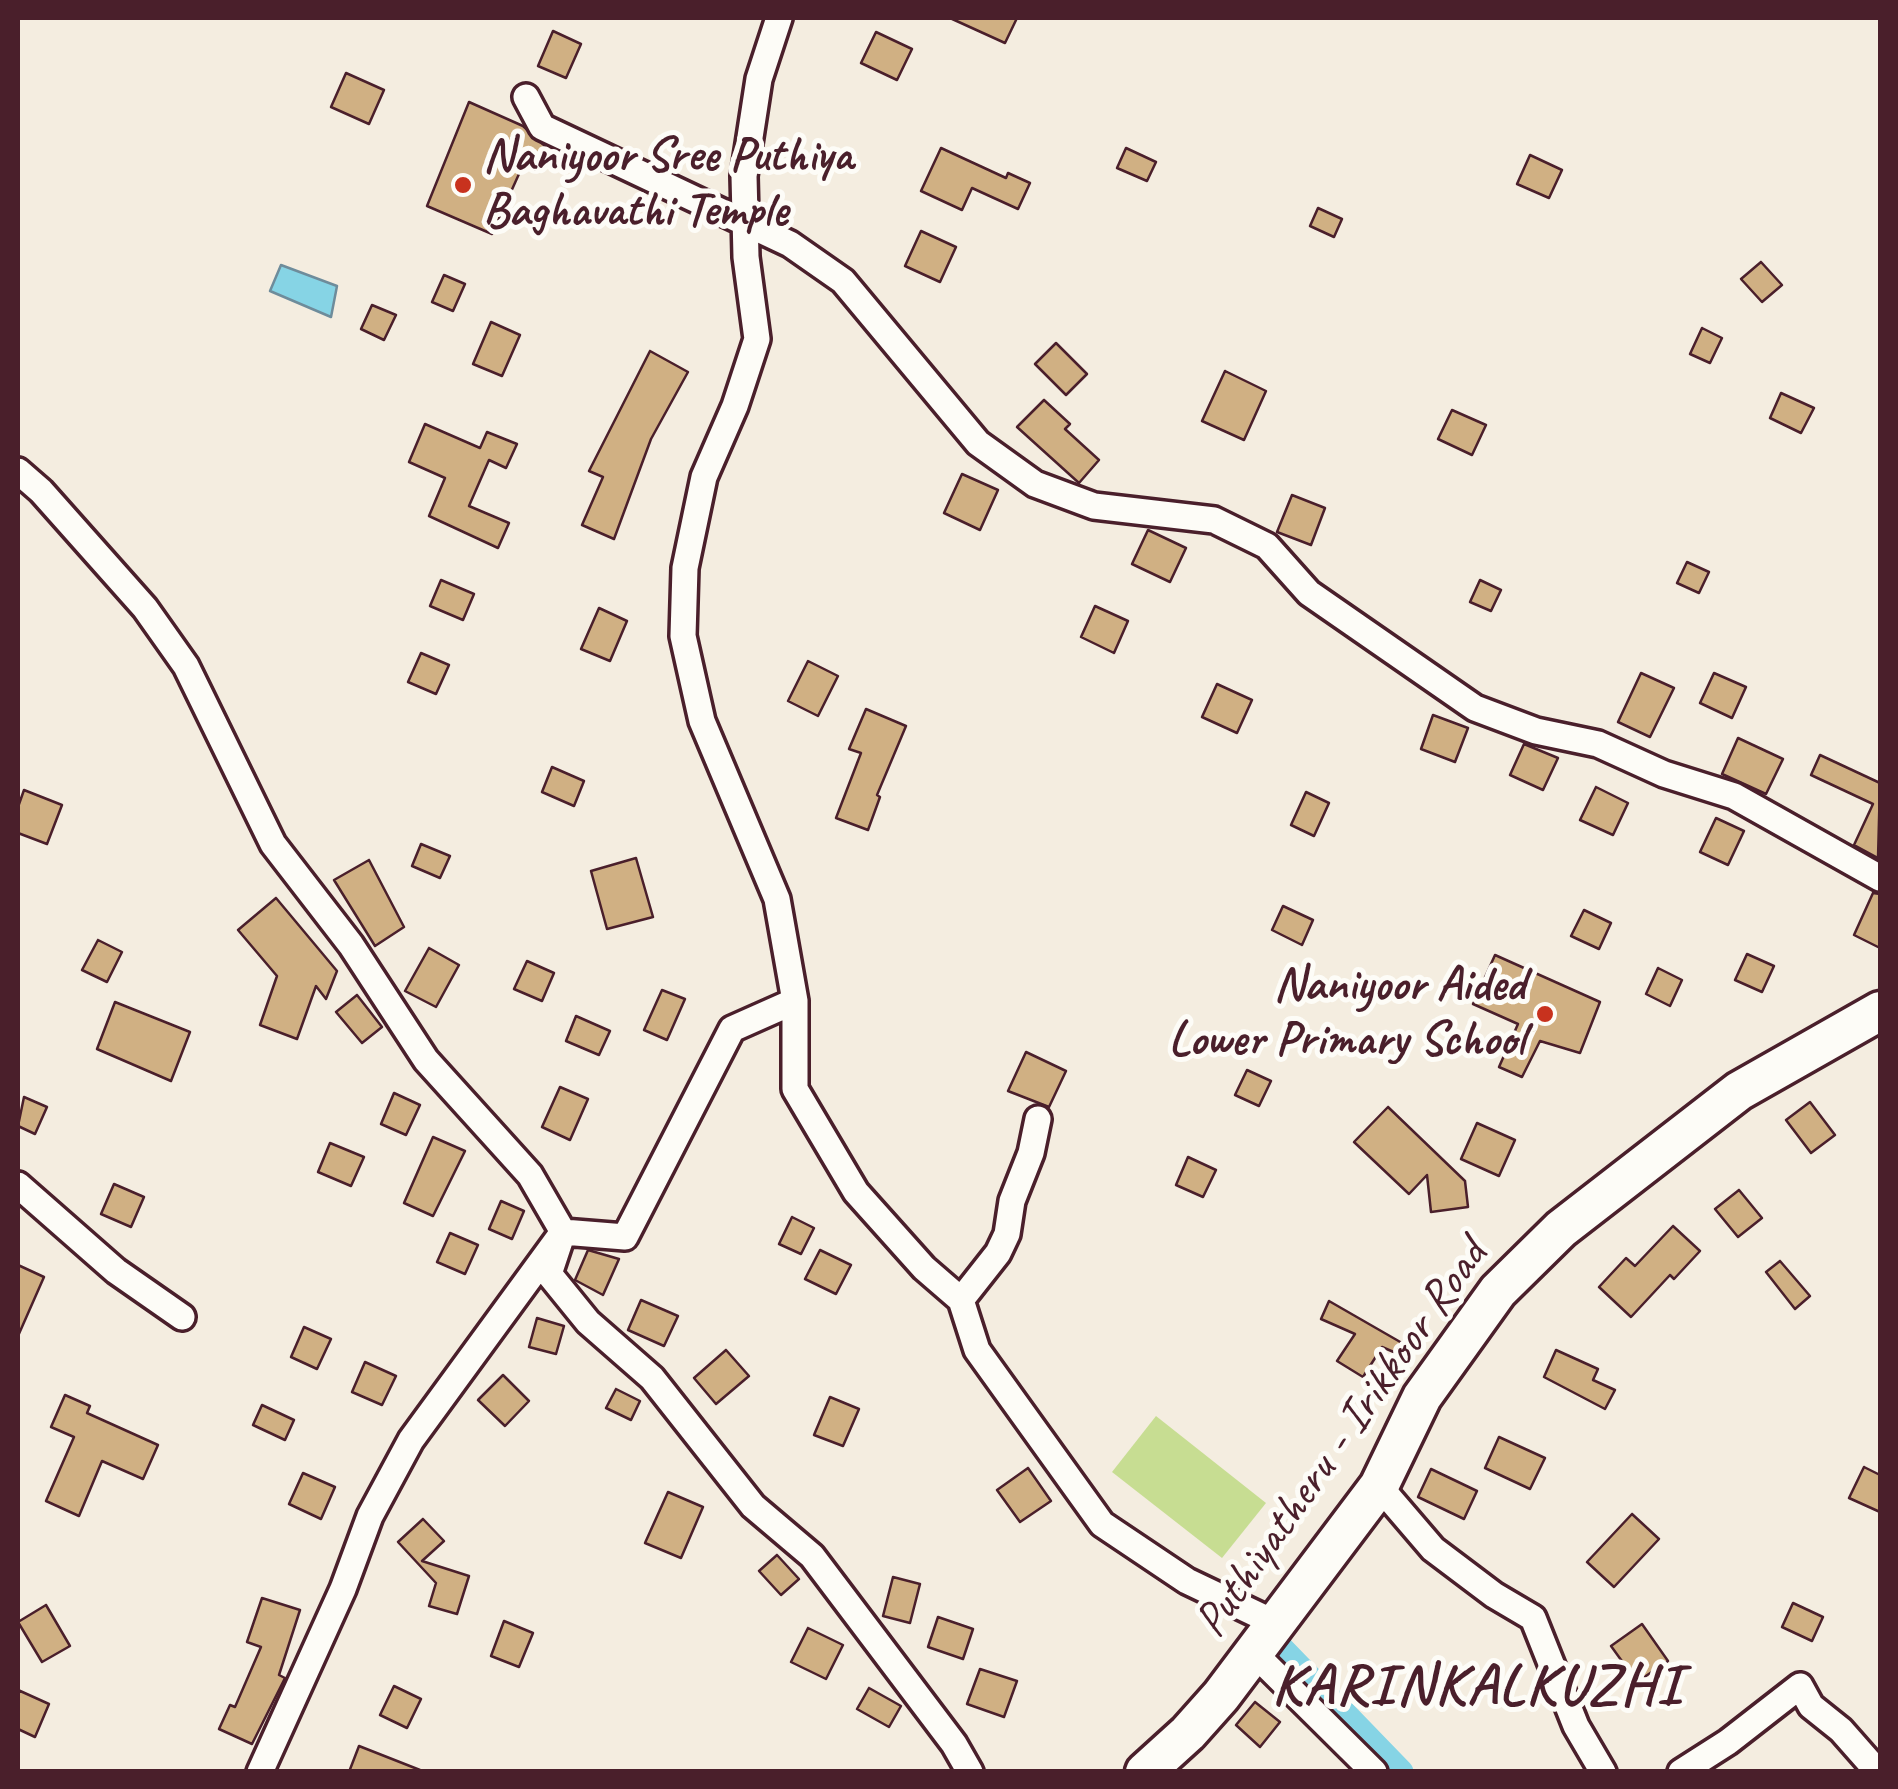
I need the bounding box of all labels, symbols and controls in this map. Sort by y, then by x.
place label: Naniyoor Sree Puthiya Baghavathi Temple [483,128,853,241]
marker: Naniyoor Sree Puthiya Baghavathi Temple [452,174,474,196]
place label: Naniyoor Aided Lower Primary School [1168,957,1525,1070]
marker: Naniyoor Aided Lower Primary School [1534,1003,1556,1025]
street label: Puthiyatheru - Irikkoor Road [1183,1229,1501,1649]
district label: KARINKALKUZHI [1276,1653,1678,1723]

